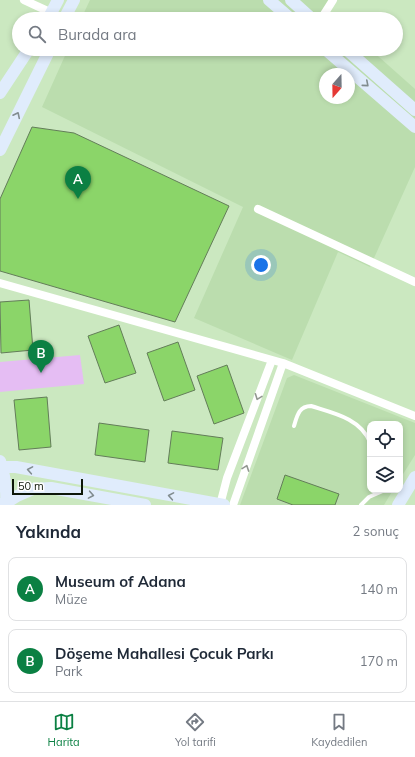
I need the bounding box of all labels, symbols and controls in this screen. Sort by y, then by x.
search box [12,12,403,56]
icon: search [26,23,48,45]
text: Burada ara [58,25,137,44]
north arrow [319,68,355,104]
one-way arrow [361,79,368,86]
one-way arrow [12,112,20,119]
pin: A [65,166,91,199]
your location [251,255,271,275]
pin: B [28,340,54,373]
one-way arrow [255,393,263,400]
map controls [367,421,403,493]
button: locate [367,421,403,457]
button: layers [367,457,403,493]
one-way arrow [241,465,249,472]
one-way arrow [27,466,33,475]
scale bar [12,477,83,496]
text: 50 m [18,479,44,493]
one-way arrow [88,491,94,499]
one-way arrow [168,492,175,501]
text: Yakında [16,521,81,542]
text: 2 sonuç [352,523,399,539]
text: Museum of Adana [55,572,186,591]
text: A [25,581,35,597]
text: 140 m [360,581,398,597]
text: Müze [55,591,87,607]
text: Döşeme Mahallesi Çocuk Parkı [55,644,274,663]
text: B [26,653,34,669]
text: 170 m [360,653,398,669]
text: Park [55,663,82,679]
tab: Harita [48,711,80,749]
tab: Yol tarifi [175,711,216,749]
tab: Kaydedilen [311,711,367,749]

